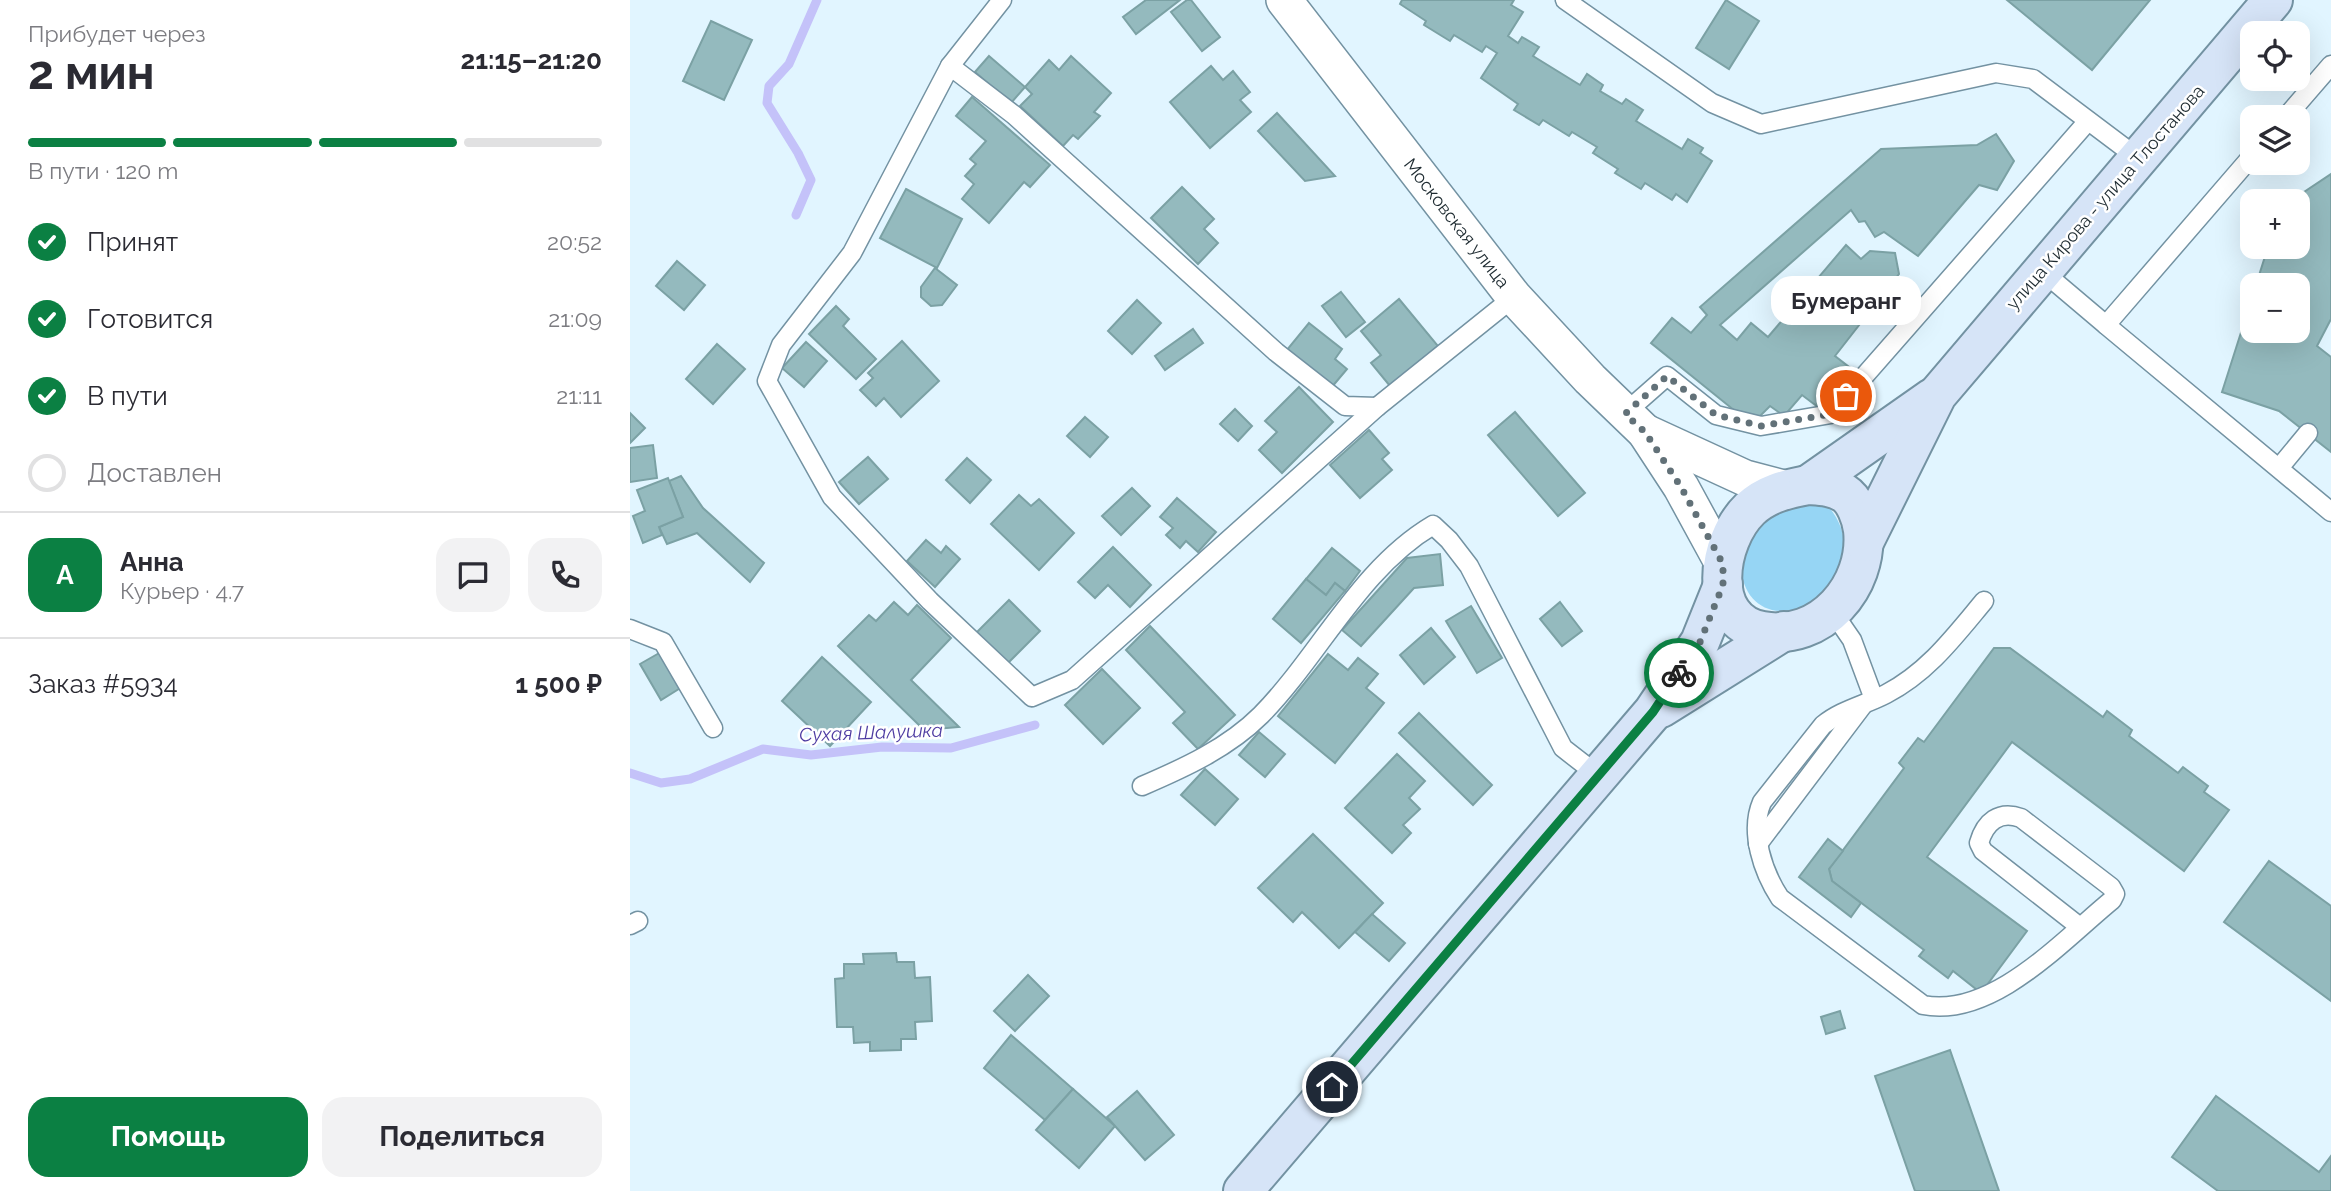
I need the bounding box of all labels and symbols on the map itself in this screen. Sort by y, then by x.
street label: улица Кирова - улица Тлостанова [2002,80,2208,314]
street label: Московская улица [1400,154,1514,292]
callout: Бумеранг [1771,277,1921,326]
pin [1816,366,1876,426]
courier [1644,638,1714,708]
water label: Сухая Шалушка [799,718,943,746]
pin [1302,1057,1362,1117]

